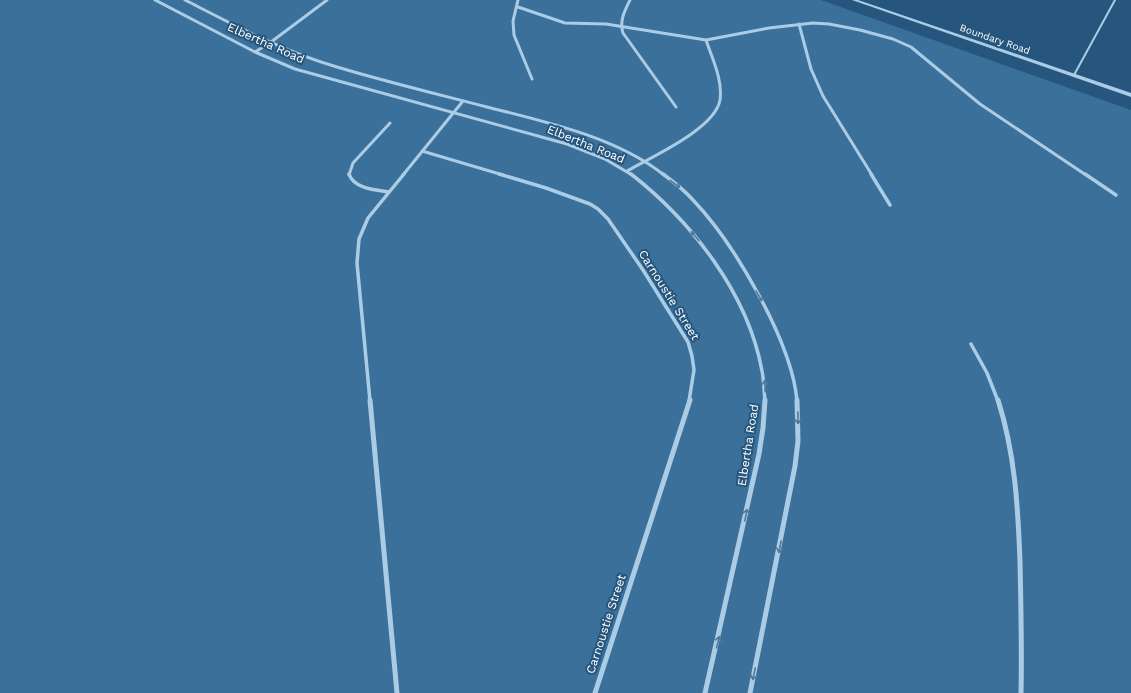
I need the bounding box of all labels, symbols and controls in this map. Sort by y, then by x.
street label: Elbertha Road [225,20,307,66]
street label: Boundary Road [958,22,1032,56]
street label: Elbertha Road [545,122,627,166]
one-way arrow [670,180,681,188]
one-way arrow [690,230,699,241]
street label: Carnoustie Street [636,247,702,343]
one-way arrow [755,290,763,302]
one-way arrow [761,380,768,393]
street label: Elbertha Road [735,403,761,487]
one-way arrow [795,411,802,424]
one-way arrow [742,508,750,521]
one-way arrow [776,540,784,553]
street label: Carnoustie Street [583,573,629,675]
one-way arrow [715,635,722,648]
one-way arrow [749,667,757,680]

